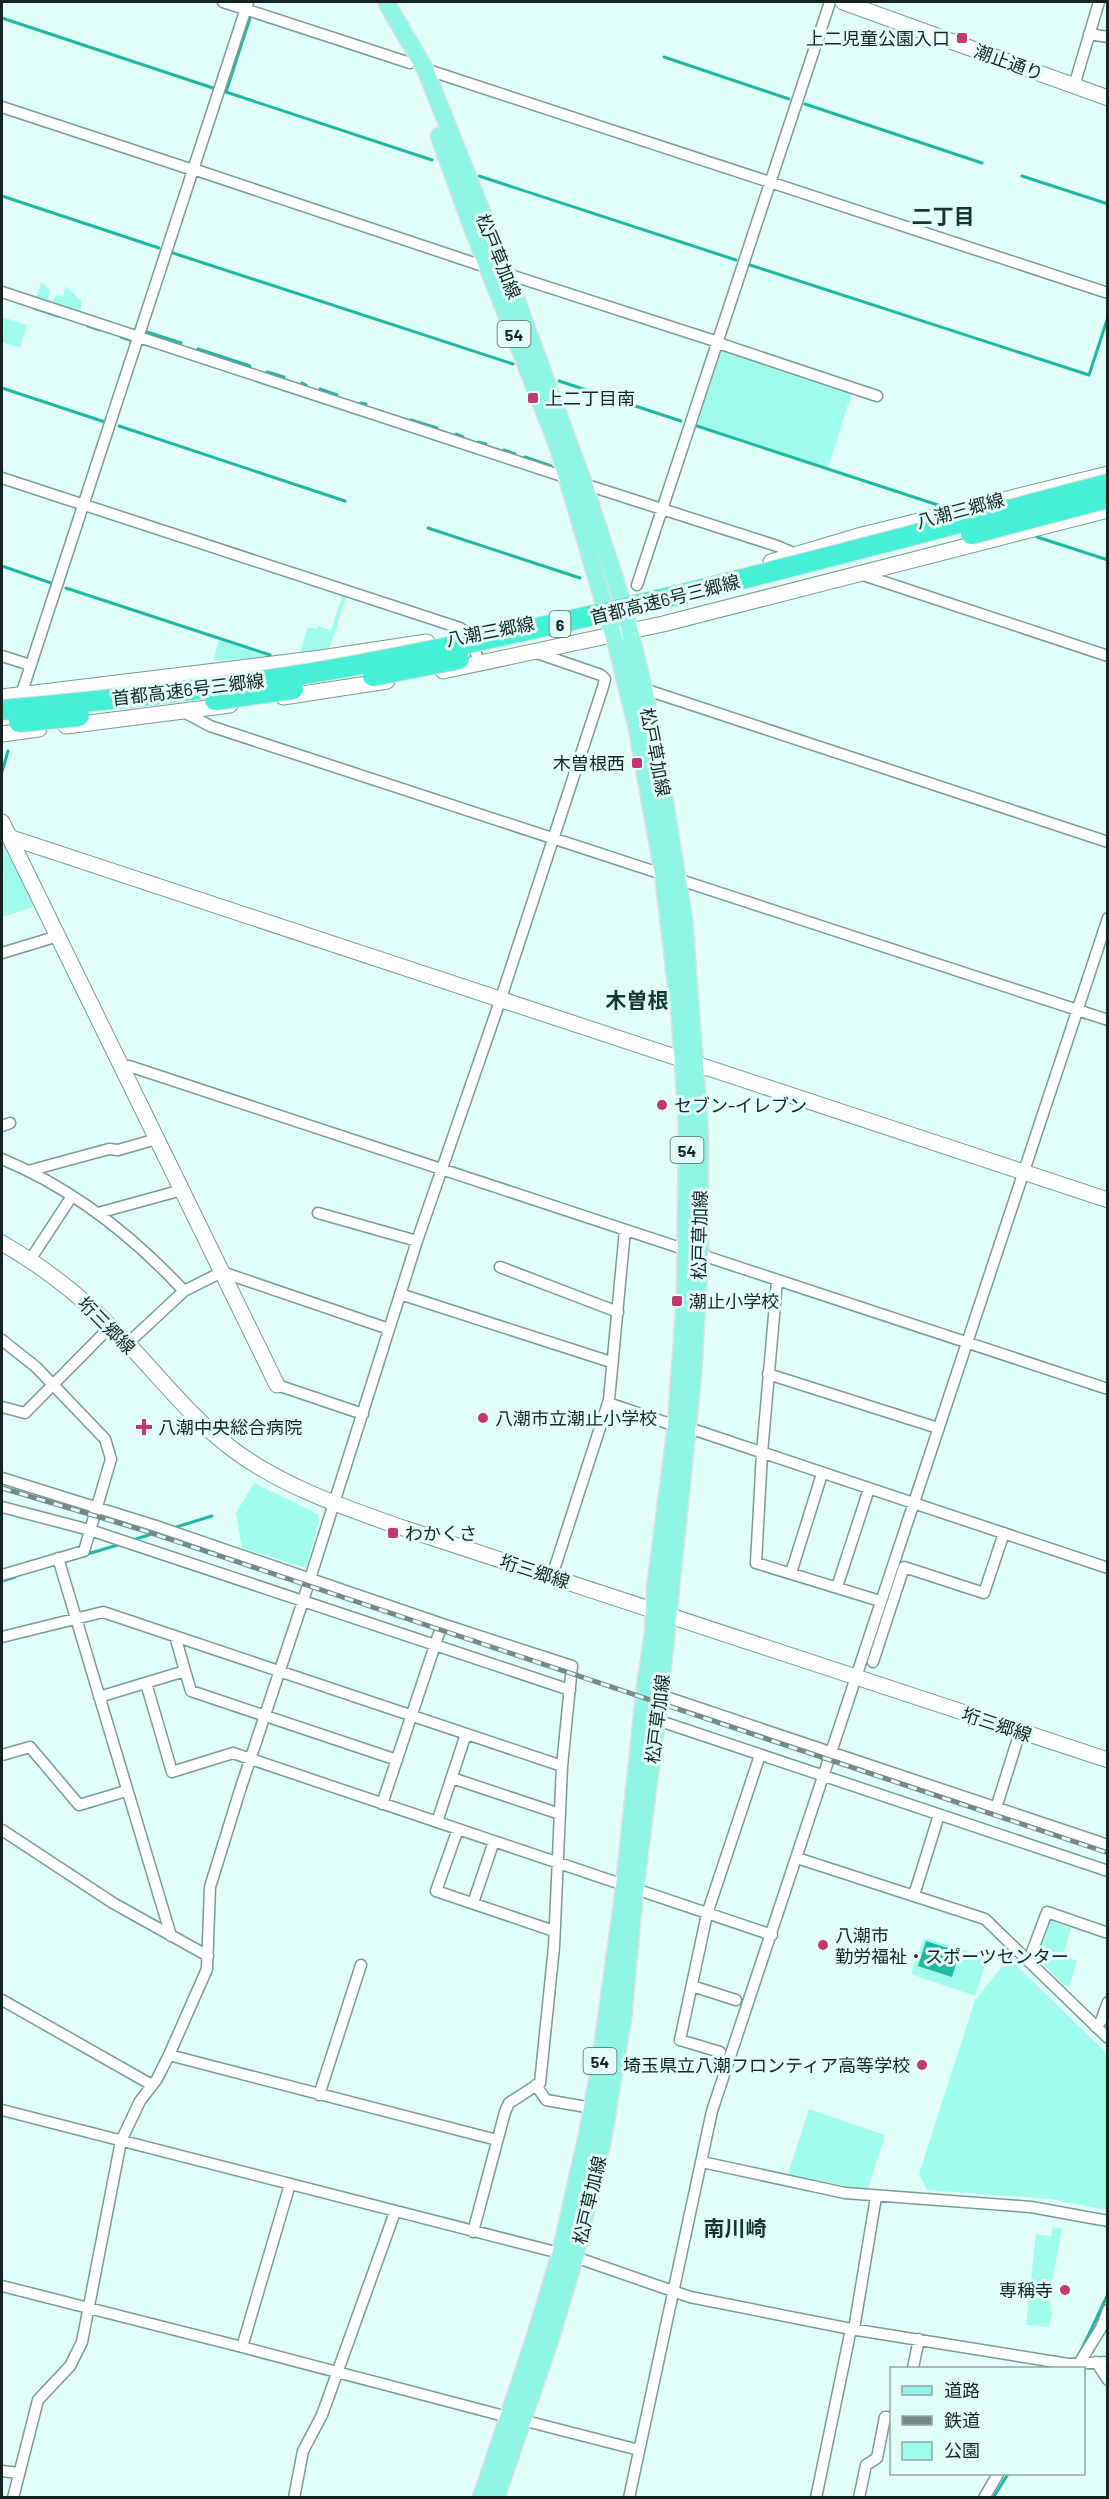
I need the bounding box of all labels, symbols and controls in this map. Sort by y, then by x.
place label: 上二児童公園入口 [806,27,950,49]
marker: 上二児童公園入口 [955,31,969,45]
street label: 潮止通り [971,39,1047,85]
district label: 二丁目 [912,203,975,228]
street label: 松戸草加線 [472,210,526,302]
road number: 54 [498,321,530,347]
place label: 上二丁目南 [545,387,635,409]
marker: 上二丁目南 [526,391,540,405]
street label: 八潮三郷線 [914,488,1006,532]
street label: 首都高速6号三郷線 [588,570,742,628]
road number: 6 [550,611,570,637]
street label: 八潮三郷線 [444,612,536,650]
street label: 首都高速6号三郷線 [111,669,265,709]
street label: 松戸草加線 [637,706,675,798]
place label: 木曽根西 [553,752,625,774]
marker: 木曽根西 [630,756,644,770]
district label: 木曽根 [606,987,669,1012]
place label: セブン-イレブン [674,1094,807,1116]
marker: セブン-イレブン [655,1098,669,1112]
road number: 54 [670,1137,704,1163]
street label: 松戸草加線 [687,1190,711,1280]
place label: 潮止小学校 [689,1290,779,1312]
street label: 垳三郷線 [74,1292,140,1358]
marker: 潮止小学校 [670,1294,684,1308]
place label: 八潮市立潮止小学校 [495,1407,657,1429]
marker: 八潮市立潮止小学校 [476,1411,490,1425]
place label: 八潮中央総合病院 [158,1416,302,1438]
marker: 八潮中央総合病院 [135,1418,153,1436]
place label: わかくさ [405,1522,477,1544]
marker: わかくさ [386,1526,400,1540]
street label: 垳三郷線 [497,1549,573,1593]
street label: 松戸草加線 [641,1673,673,1765]
street label: 垳三郷線 [959,1702,1035,1746]
place label: 八潮市 勤労福祉・スポーツセンター [835,1924,1069,1967]
marker: 八潮市 勤労福祉・スポーツセンター [816,1938,830,1952]
road number: 54 [584,2048,616,2074]
place label: 埼玉県立八潮フロンティア高等学校 [623,2054,910,2076]
marker: 埼玉県立八潮フロンティア高等学校 [915,2058,929,2072]
street label: 松戸草加線 [568,2154,610,2246]
district label: 南川崎 [704,2215,767,2240]
place label: 専稱寺 [999,2279,1053,2301]
marker: 専稱寺 [1058,2283,1072,2297]
legend [890,2367,1085,2475]
text: 道路 [944,2379,980,2401]
text: 鉄道 [944,2409,980,2431]
text: 公園 [944,2439,980,2461]

